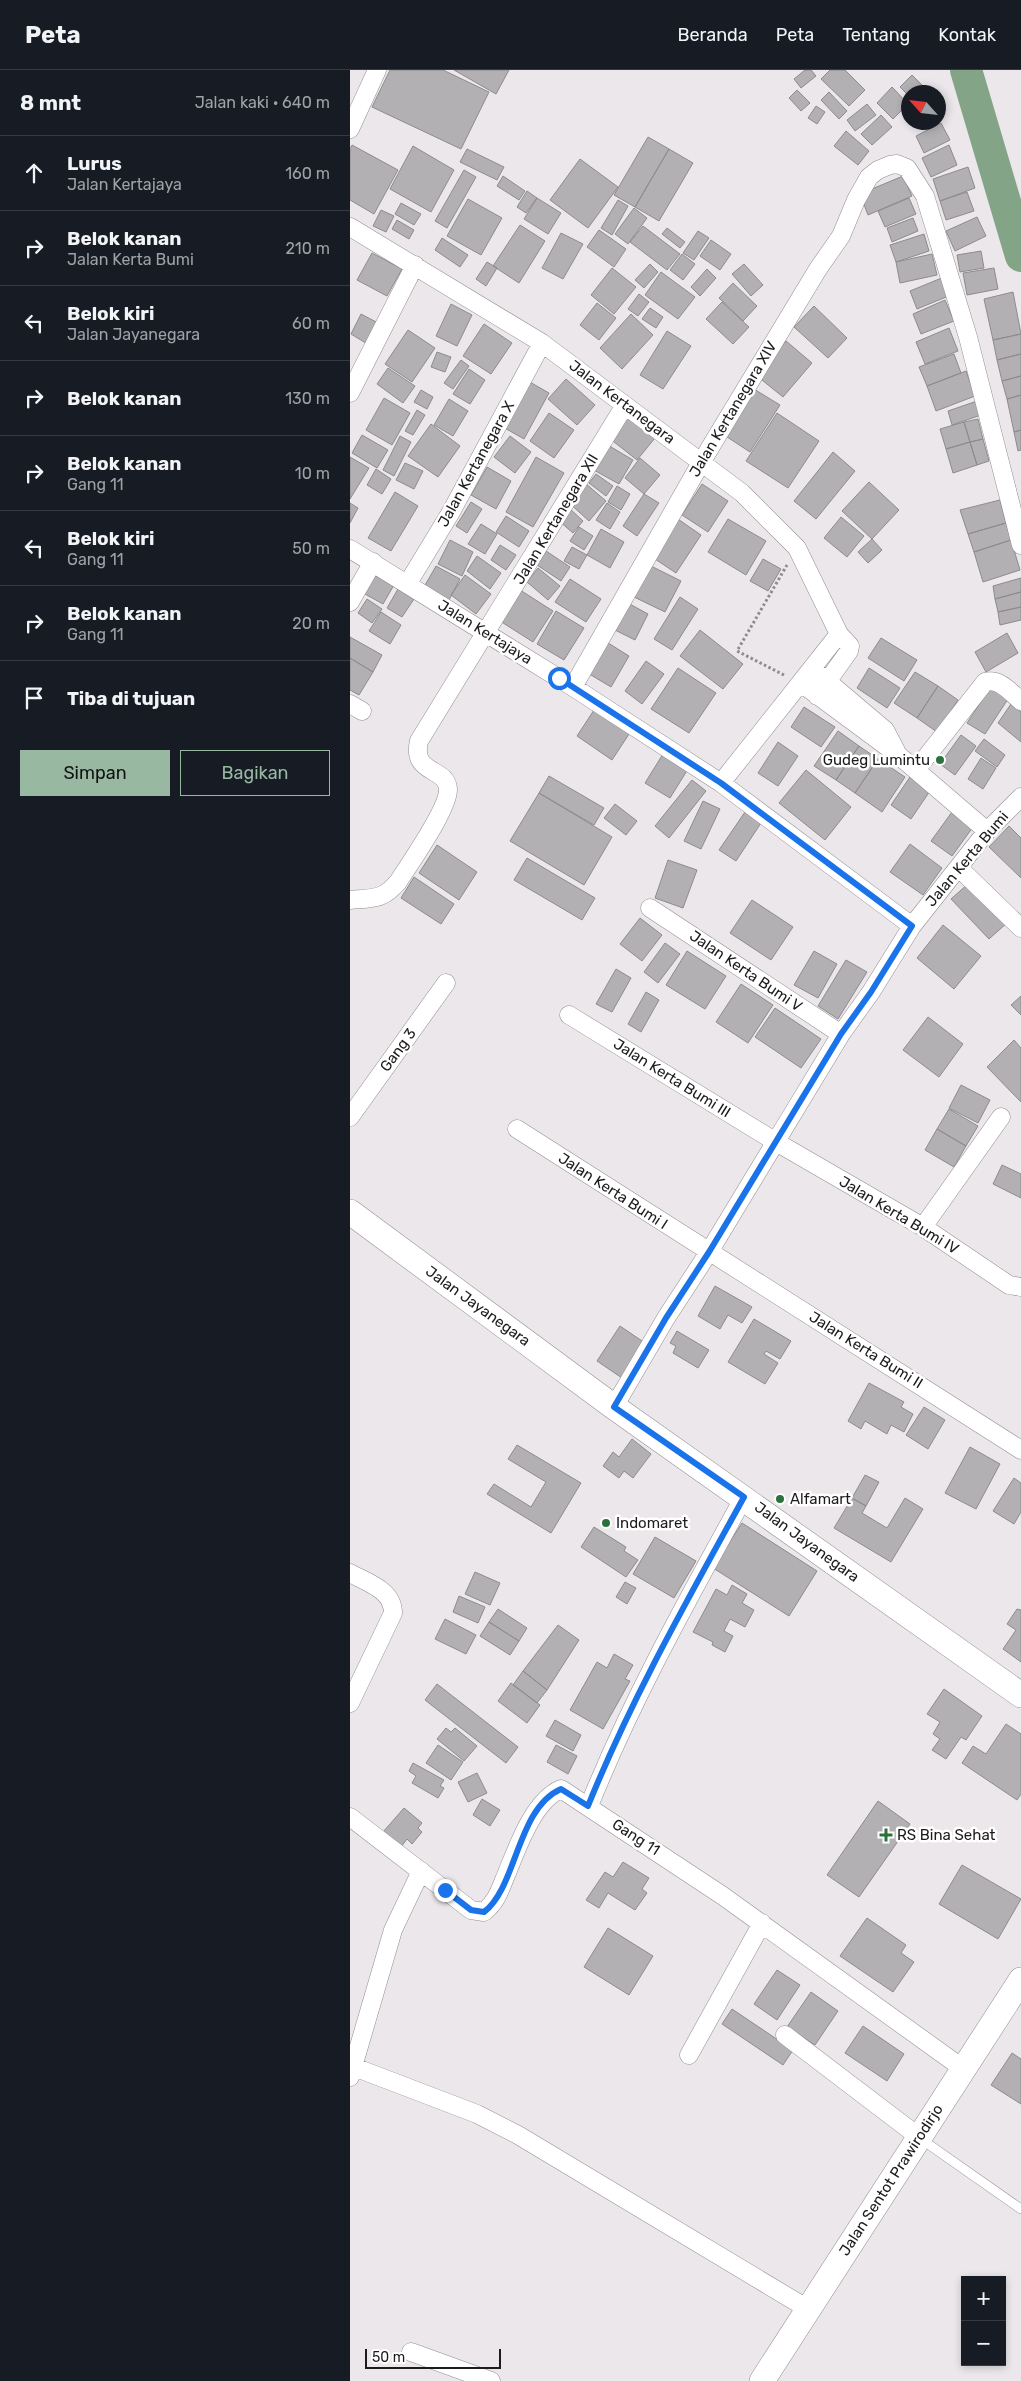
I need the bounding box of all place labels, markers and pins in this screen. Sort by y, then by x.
place label: Gudeg Lumintu [823,751,930,769]
marker: Gudeg Lumintu [934,754,946,766]
place label: Alfamart [790,1490,851,1508]
marker: Alfamart [774,1493,786,1505]
place label: Indomaret [616,1514,688,1532]
marker: Indomaret [600,1517,612,1529]
place label: RS Bina Sehat [897,1826,996,1844]
marker: RS Bina Sehat [879,1828,893,1842]

